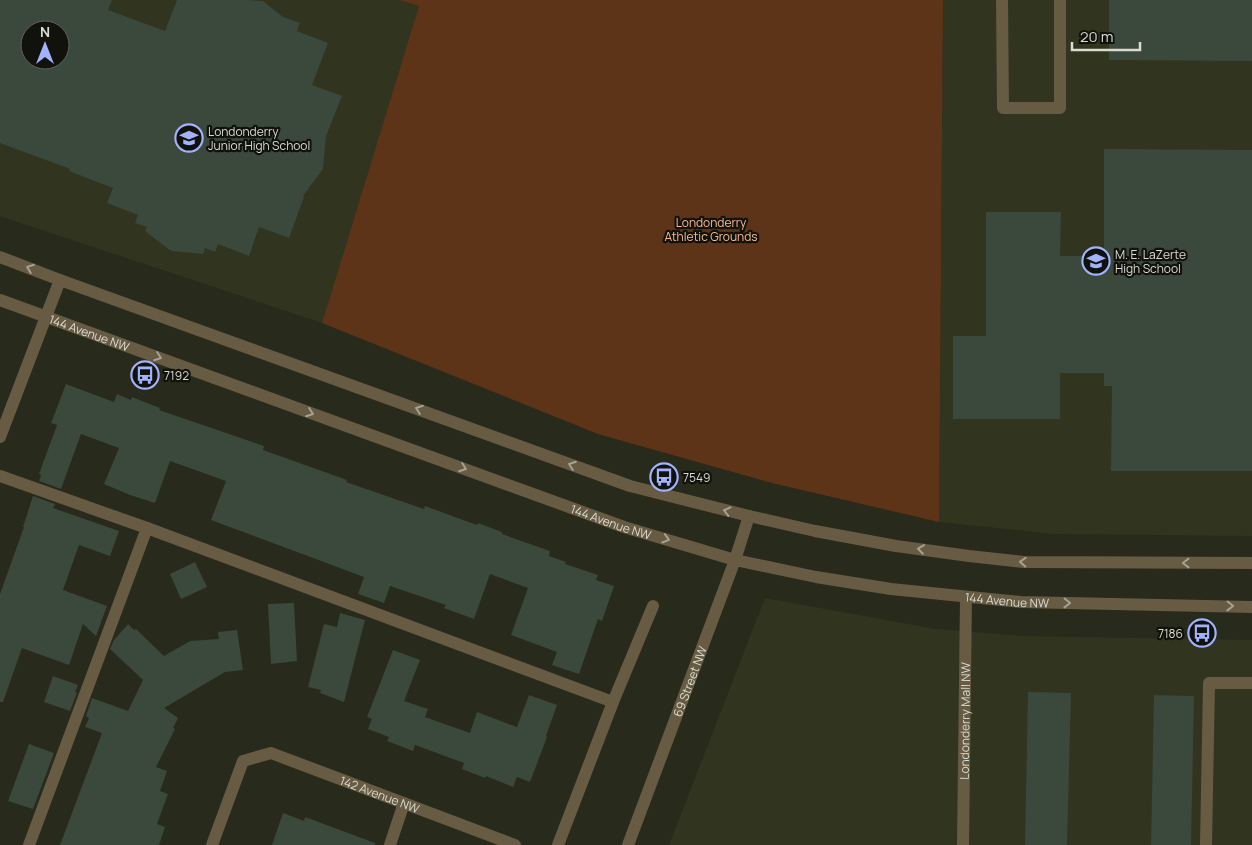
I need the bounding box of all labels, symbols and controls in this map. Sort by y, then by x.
north arrow [20,20,70,70]
scale bar [1072,20,1140,52]
text: N [40,22,50,41]
text: 20 m [1080,26,1113,47]
school or university icon: Londonderry Junior High School [174,123,204,153]
place label: Londonderry Junior High School [208,123,310,154]
park label: Londonderry Athletic Grounds [664,214,758,245]
school or university icon: M. E. LaZerte High School [1081,246,1111,276]
place label: M. E. LaZerte High School [1115,246,1186,277]
one-way arrow [26,264,35,274]
street label: 144 Avenue NW [47,310,133,355]
one-way arrow [153,351,161,361]
bus stop icon: 7192 [130,360,160,390]
place label: 7192 [164,367,189,384]
one-way arrow [415,405,424,415]
one-way arrow [306,407,314,417]
one-way arrow [568,461,576,471]
one-way arrow [458,462,467,472]
bus stop icon: 7549 [649,462,679,492]
place label: 7549 [683,469,710,486]
street label: 144 Avenue NW [568,500,654,543]
one-way arrow [723,506,732,517]
one-way arrow [661,534,670,544]
one-way arrow [917,545,925,555]
one-way arrow [1019,556,1027,567]
one-way arrow [1182,558,1190,568]
street label: 144 Avenue NW [964,588,1050,611]
one-way arrow [1064,598,1072,608]
one-way arrow [1226,601,1234,611]
bus stop icon: 7186 [1187,618,1217,648]
place label: 7186 [1158,625,1183,642]
street label: 69 Street NW [668,643,711,719]
street label: Londonderry Mall NW [955,661,974,780]
street label: 142 Avenue NW [338,771,423,817]

